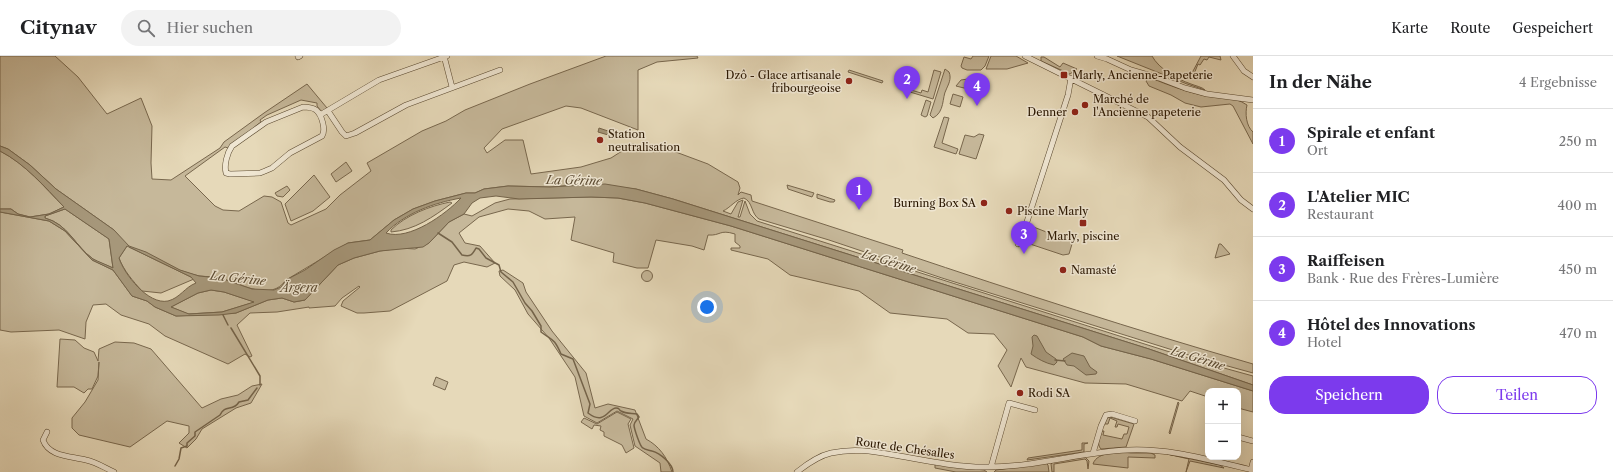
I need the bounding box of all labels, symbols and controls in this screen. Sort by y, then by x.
search box [121,10,401,46]
text: Citynav [20,16,97,39]
icon: search [135,17,157,39]
text: Hier suchen [167,18,253,37]
text: Karte [1391,19,1428,37]
text: Route [1450,19,1490,37]
text: Gespeichert [1512,19,1593,37]
pin: 2 [894,66,920,99]
place label: Dzô - Glace artisanale fribourgeoise [726,68,841,95]
place label: Marly, Ancienne-Papeterie [1072,68,1213,82]
marker: Marly, Ancienne-Papeterie [1059,70,1069,80]
text: In der Nähe [1269,72,1372,92]
pin: 4 [964,73,990,106]
text: 4 Ergebnisse [1519,74,1597,90]
marker: Dzô - Glace artisanale fribourgeoise [844,76,854,86]
place label: Marché de l'Ancienne papeterie [1093,92,1201,119]
marker: Marché de l'Ancienne papeterie [1080,100,1090,110]
place label: Denner [1027,105,1067,119]
marker: Denner [1070,107,1080,117]
text: Spirale et enfant [1307,123,1435,142]
place label: Station neutralisation [608,127,680,154]
text: 1 [1279,133,1285,149]
text: 250 m [1559,133,1597,149]
marker: Station neutralisation [595,135,605,145]
text: Ort [1307,142,1328,158]
water label: La Gérine [545,172,603,188]
pin: 1 [846,177,872,210]
text: L'Atelier MIC [1307,187,1410,206]
place label: Burning Box SA [893,196,977,210]
text: 2 [1278,197,1286,213]
text: 400 m [1557,197,1597,213]
marker: Burning Box SA [979,198,989,208]
place label: Piscine Marly [1017,204,1089,218]
marker: Piscine Marly [1004,206,1014,216]
text: Restaurant [1307,206,1374,222]
marker: Marly, piscine [1078,218,1088,228]
pin: 3 [1011,221,1037,254]
place label: Marly, piscine [1046,229,1120,243]
water label: La Gérine [859,245,919,277]
text: Raiffeisen [1307,251,1385,270]
text: 3 [1278,261,1286,277]
text: 450 m [1559,261,1597,277]
place label: Namasté [1071,263,1116,277]
marker: Namasté [1058,265,1068,275]
water label: La Gérine [209,268,268,288]
text: Bank · Rue des Frères-Lumière [1307,270,1499,286]
water label: Ärgera [278,279,318,295]
your location [697,297,717,317]
text: Hôtel des Innovations [1307,315,1475,334]
text: 4 [1278,325,1286,341]
text: 470 m [1559,325,1597,341]
text: Hotel [1307,334,1342,350]
water label: La Gérine [1168,342,1228,374]
button: Speichern [1269,376,1429,414]
button: Teilen [1437,376,1597,414]
place label: Rodi SA [1028,386,1071,400]
marker: Rodi SA [1015,388,1025,398]
map controls [1205,388,1241,460]
button: + [1205,388,1241,424]
button: − [1205,424,1241,460]
street label: Route de Chésalles [855,434,956,462]

